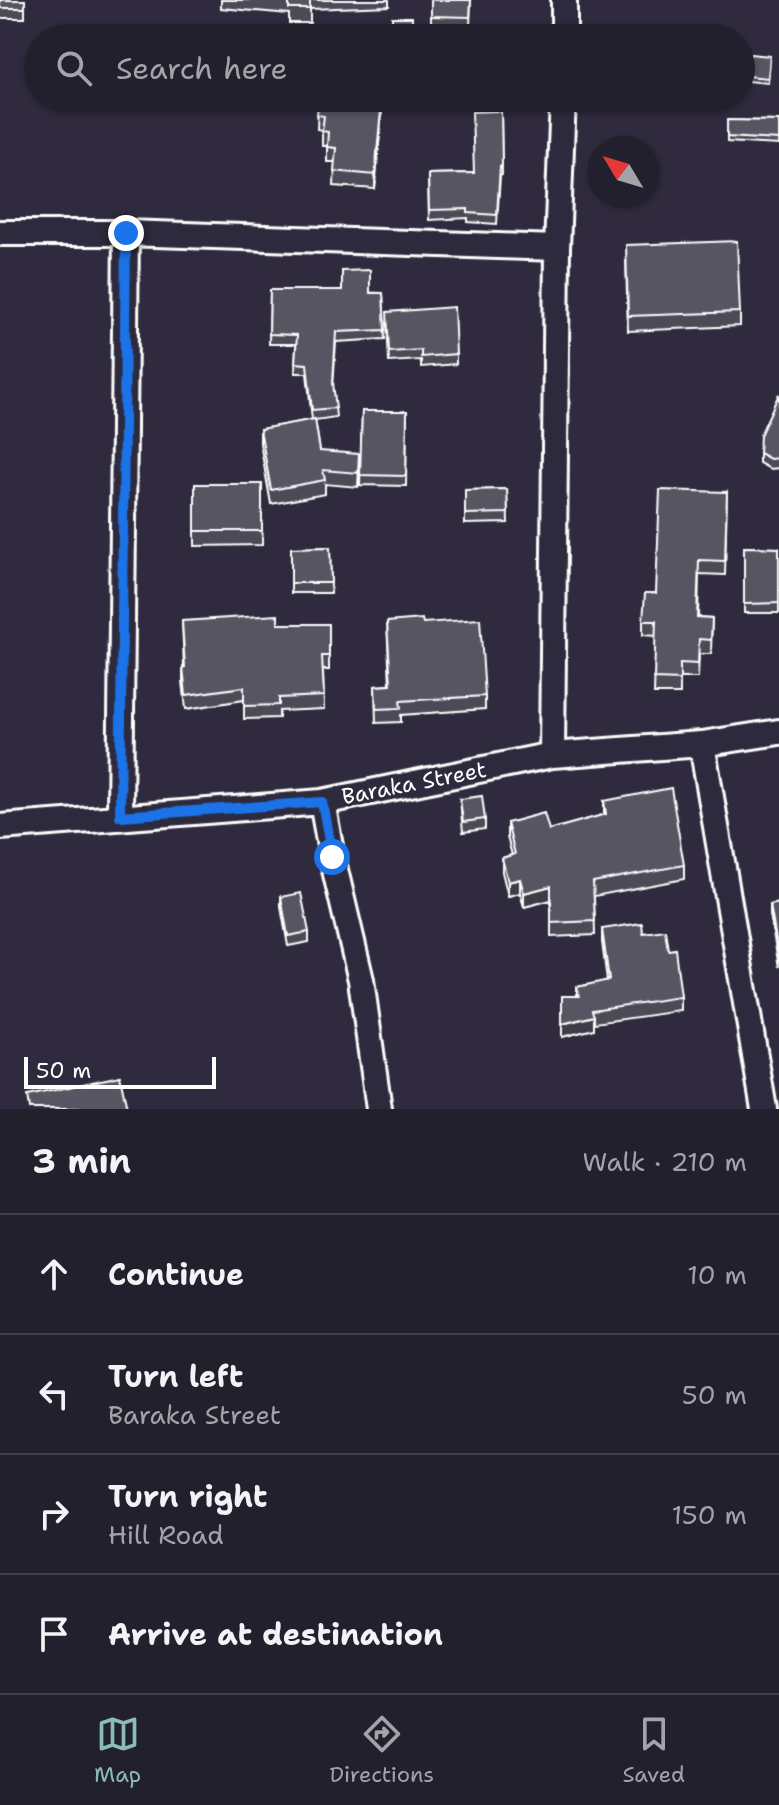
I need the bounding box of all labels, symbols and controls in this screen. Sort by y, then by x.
search box [24,24,755,112]
icon: search [52,46,96,90]
text: Search here [116,48,287,89]
north arrow [587,136,659,208]
route end [108,215,144,251]
street label: Baraka Street [339,755,489,811]
route start [314,839,350,875]
scale bar [24,1053,216,1089]
text: 50 m [36,1056,91,1085]
text: 3 min [32,1138,131,1184]
text: Walk · 210 m [583,1144,747,1179]
icon: ahead [32,1252,76,1296]
text: Continue [108,1254,244,1295]
text: 10 m [687,1257,747,1292]
text: Turn left [108,1356,243,1397]
icon: left [32,1372,76,1416]
text: 50 m [682,1377,747,1412]
text: Baraka Street [108,1397,281,1432]
text: Turn right [108,1476,267,1517]
icon: right [32,1492,76,1536]
text: 150 m [671,1497,747,1532]
text: Hill Road [108,1517,224,1552]
icon: arrive [32,1612,76,1656]
text: Arrive at destination [108,1614,443,1655]
tab: Map [94,1712,141,1789]
tab: Directions [329,1712,434,1789]
tab: Saved [622,1712,685,1789]

